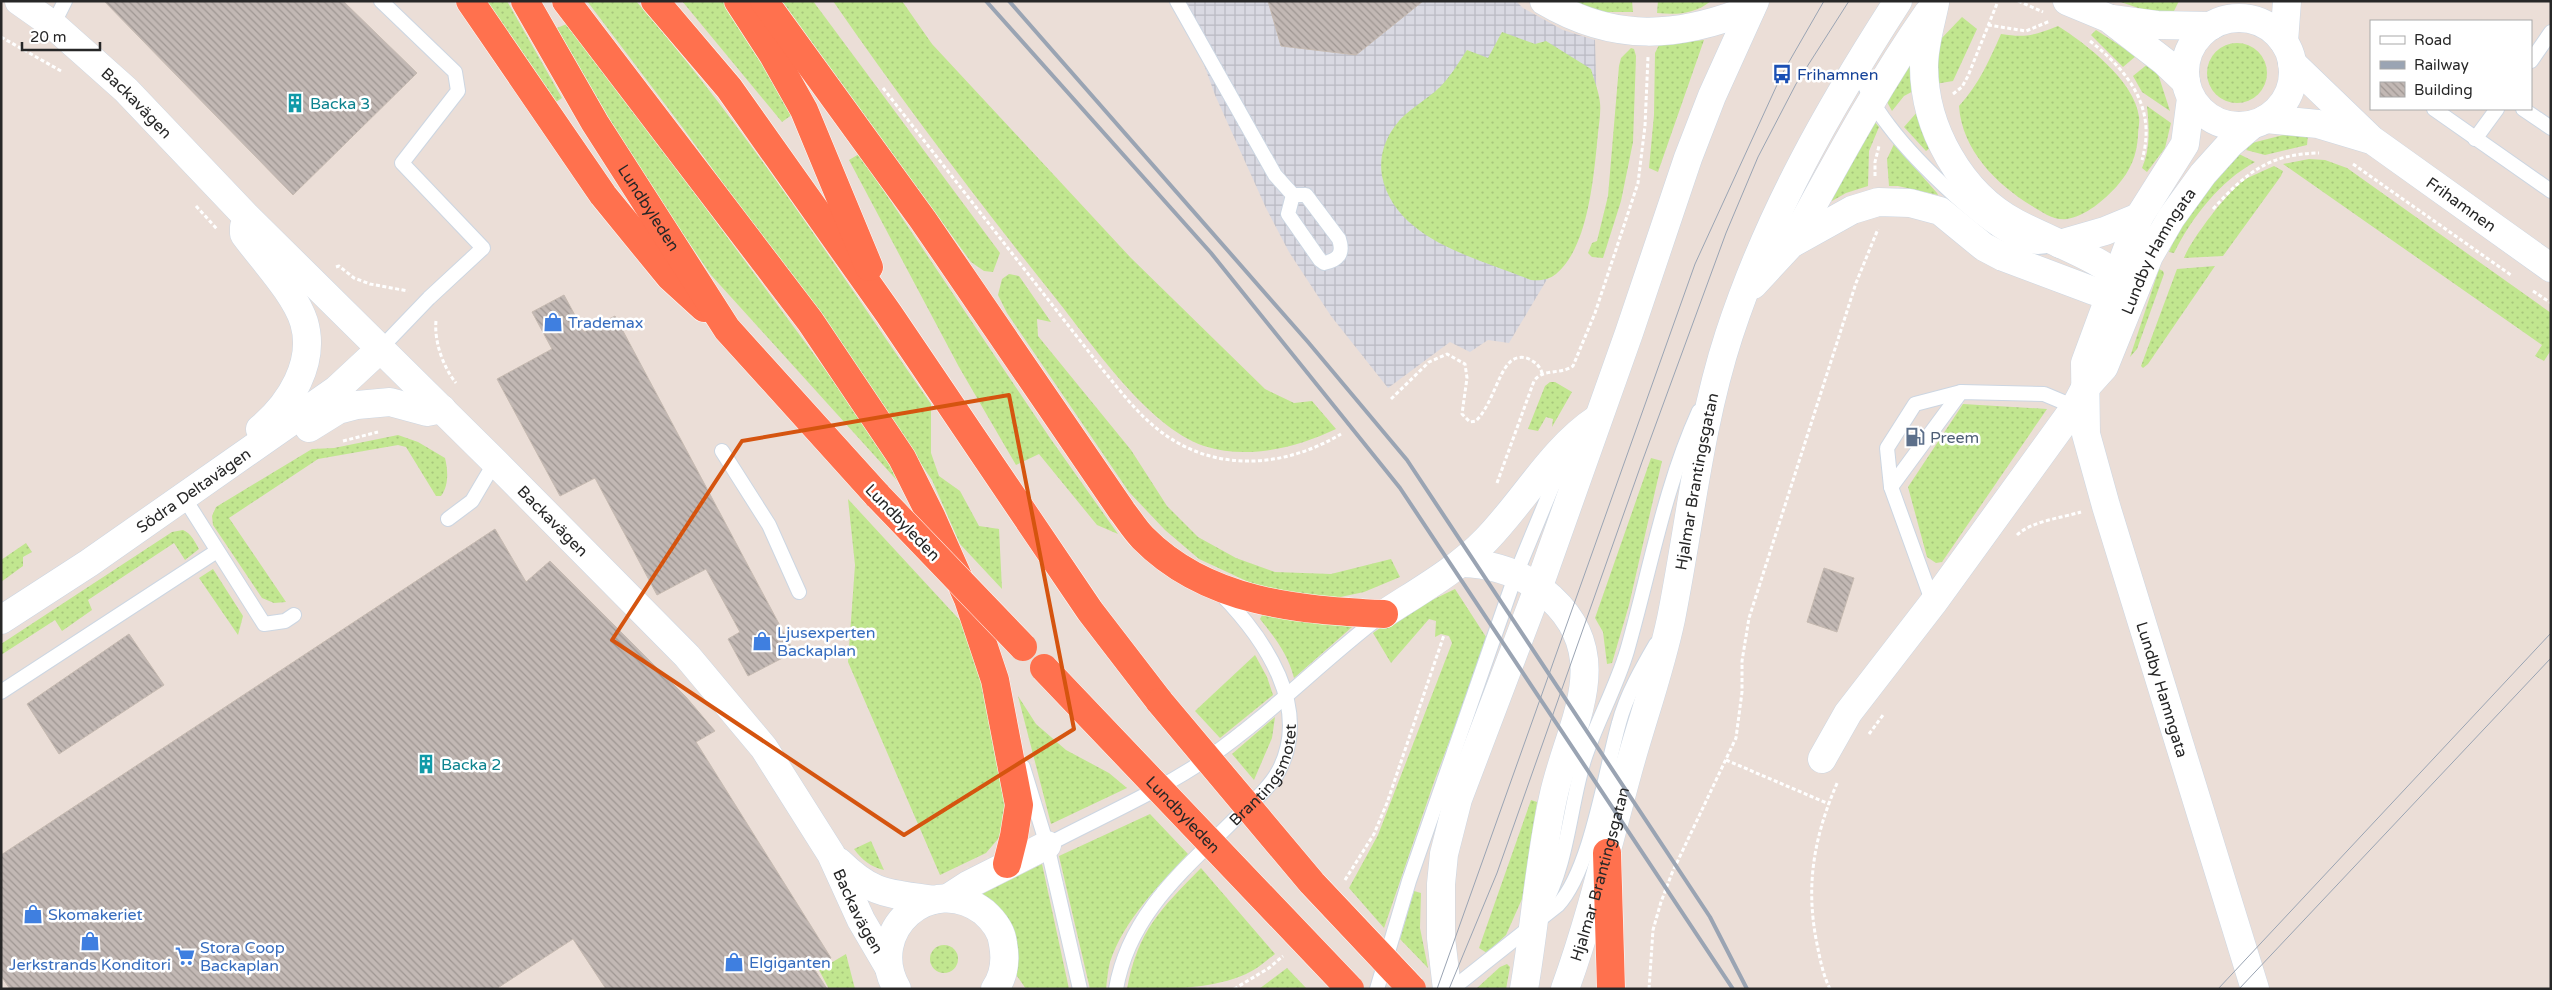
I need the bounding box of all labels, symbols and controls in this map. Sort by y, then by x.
scale bar [22,20,100,52]
legend [2370,20,2532,110]
text: 20 m [30,28,67,46]
text: Road [2414,31,2452,49]
text: Railway [2414,56,2469,74]
bus stop icon: Frihamnen [1771,63,1793,85]
street label: Backavägen [97,64,176,143]
place label: Frihamnen [1797,65,1878,85]
text: Building [2414,81,2473,99]
building icon: Backa 3 [284,92,306,114]
place label: Backa 3 [310,94,370,114]
street label: Lundbyleden [613,161,684,255]
street label: Frihamnen [2422,173,2500,237]
street label: Lundby Hamngata [2117,184,2201,318]
shop icon: Trademax [542,311,564,333]
place label: Trademax [568,313,643,333]
street label: Hjalmar Brantingsgatan [1671,391,1723,572]
fuel station icon: Preem [1904,426,1926,448]
place label: Preem [1930,428,1979,448]
street label: Södra Deltavägen [133,444,255,538]
street label: Lundbyleden [861,480,944,565]
street label: Backavägen [513,482,592,561]
street label: Lundby Hamngata [2131,619,2192,760]
place label: Ljusexperten Backaplan [777,623,875,661]
shop icon: Ljusexperten Backaplan [751,630,773,652]
street label: Brantingsmotet [1225,724,1301,830]
building icon: Backa 2 [415,753,437,775]
place label: Backa 2 [441,755,501,775]
street label: Lundbyleden [1141,772,1224,858]
street label: Hjalmar Brantingsgatan [1566,785,1634,964]
street label: Backavägen [828,866,887,957]
shop icon: Skomakeriet [22,903,44,925]
place label: Skomakeriet [48,905,143,925]
shop icon: Jerkstrands Konditori [79,930,101,952]
place label: Stora Coop Backaplan [200,938,285,976]
supermarket icon: Stora Coop Backaplan [174,945,196,967]
shop icon: Elgiganten [723,951,745,973]
place label: Elgiganten [749,953,831,973]
place label: Jerkstrands Konditori [9,955,171,975]

